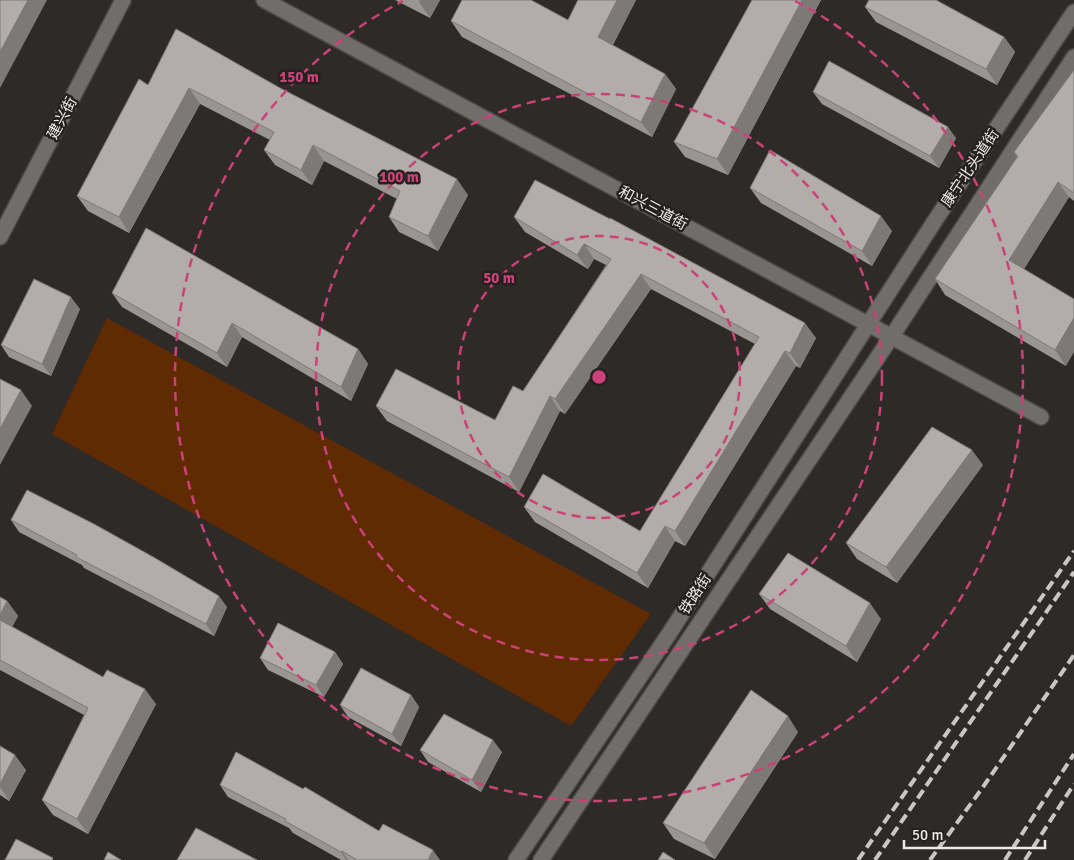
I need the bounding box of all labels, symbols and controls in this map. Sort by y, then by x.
text: 150 m [279,68,319,86]
street label: 建兴街 [43,94,81,142]
street label: 康宁北头道街 [937,126,1003,210]
text: 100 m [379,168,419,186]
street label: 和兴三道街 [616,182,690,234]
text: 50 m [483,269,515,287]
centre of rings [590,368,608,386]
street label: 铁路街 [675,570,715,618]
scale bar [904,818,1045,850]
text: 50 m [912,826,943,844]

